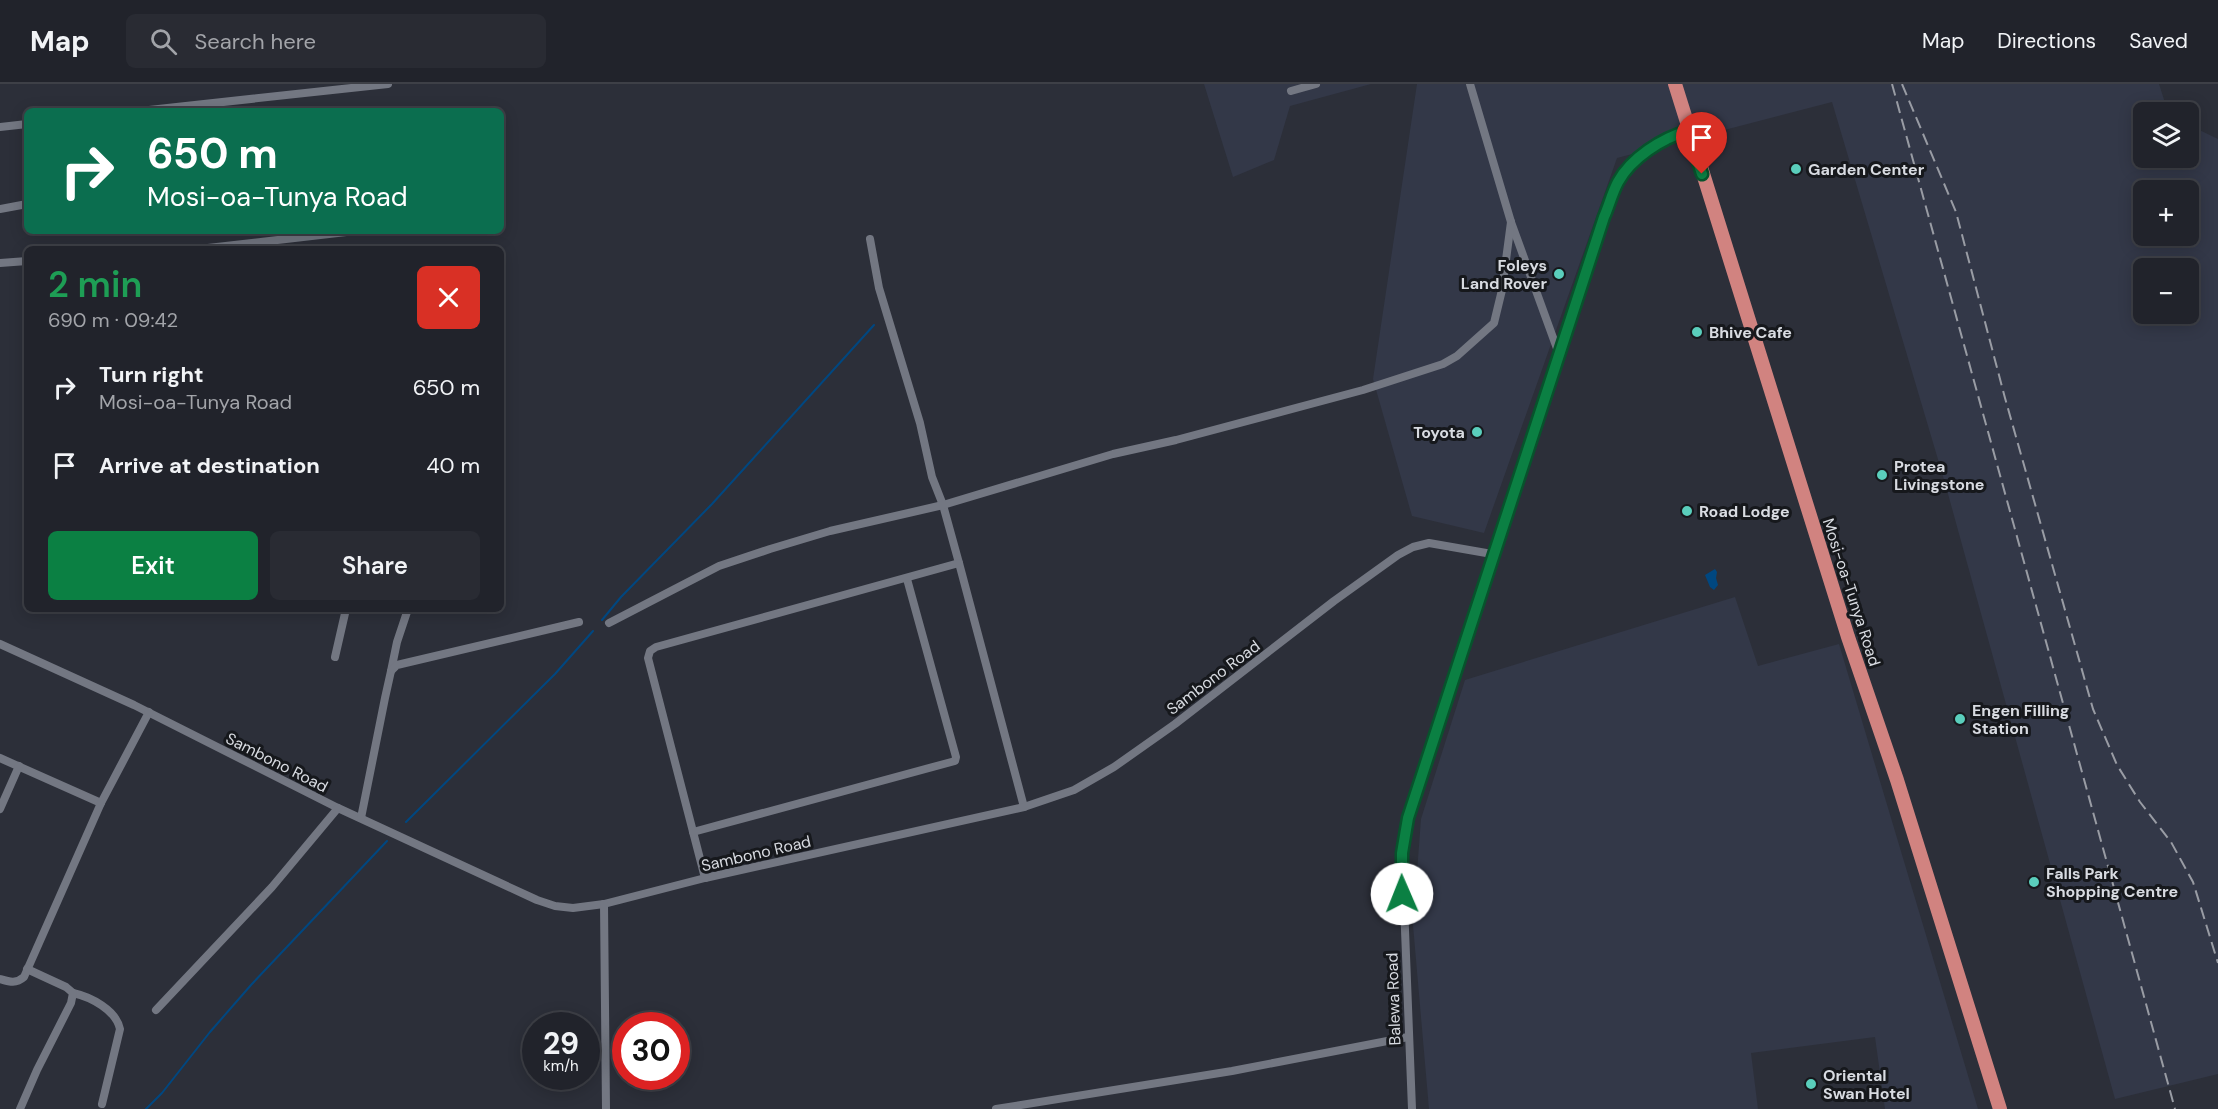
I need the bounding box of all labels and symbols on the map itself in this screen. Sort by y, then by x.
pin [1676,112,1727,174]
place label: Garden Center [1808,159,1925,180]
marker: Garden Center [1789,162,1803,176]
place label: Foleys Land Rover [1461,255,1547,294]
marker: Foleys Land Rover [1552,267,1566,281]
place label: Bhive Cafe [1709,322,1792,343]
marker: Bhive Cafe [1690,325,1704,339]
place label: Toyota [1413,422,1465,443]
marker: Toyota [1470,425,1484,439]
place label: Protea Livingstone [1894,456,1984,495]
marker: Protea Livingstone [1875,468,1889,482]
place label: Road Lodge [1699,501,1790,522]
marker: Road Lodge [1680,504,1694,518]
street label: Mosi-oa-Tunya Road [1818,515,1885,669]
street label: Sambono Road [1162,635,1264,719]
place label: Engen Filling Station [1972,700,2069,739]
marker: Engen Filling Station [1953,712,1967,726]
street label: Sambono Road [222,728,331,797]
street label: Sambono Road [699,831,813,876]
position arrow [1370,862,1434,926]
place label: Falls Park Shopping Centre [2046,863,2178,902]
marker: Falls Park Shopping Centre [2027,875,2041,889]
street label: Balewa Road [1381,952,1406,1046]
speed limit sign: 30 [612,1012,690,1090]
place label: Oriental Swan Hotel [1823,1065,1910,1104]
marker: Oriental Swan Hotel [1804,1077,1818,1091]

